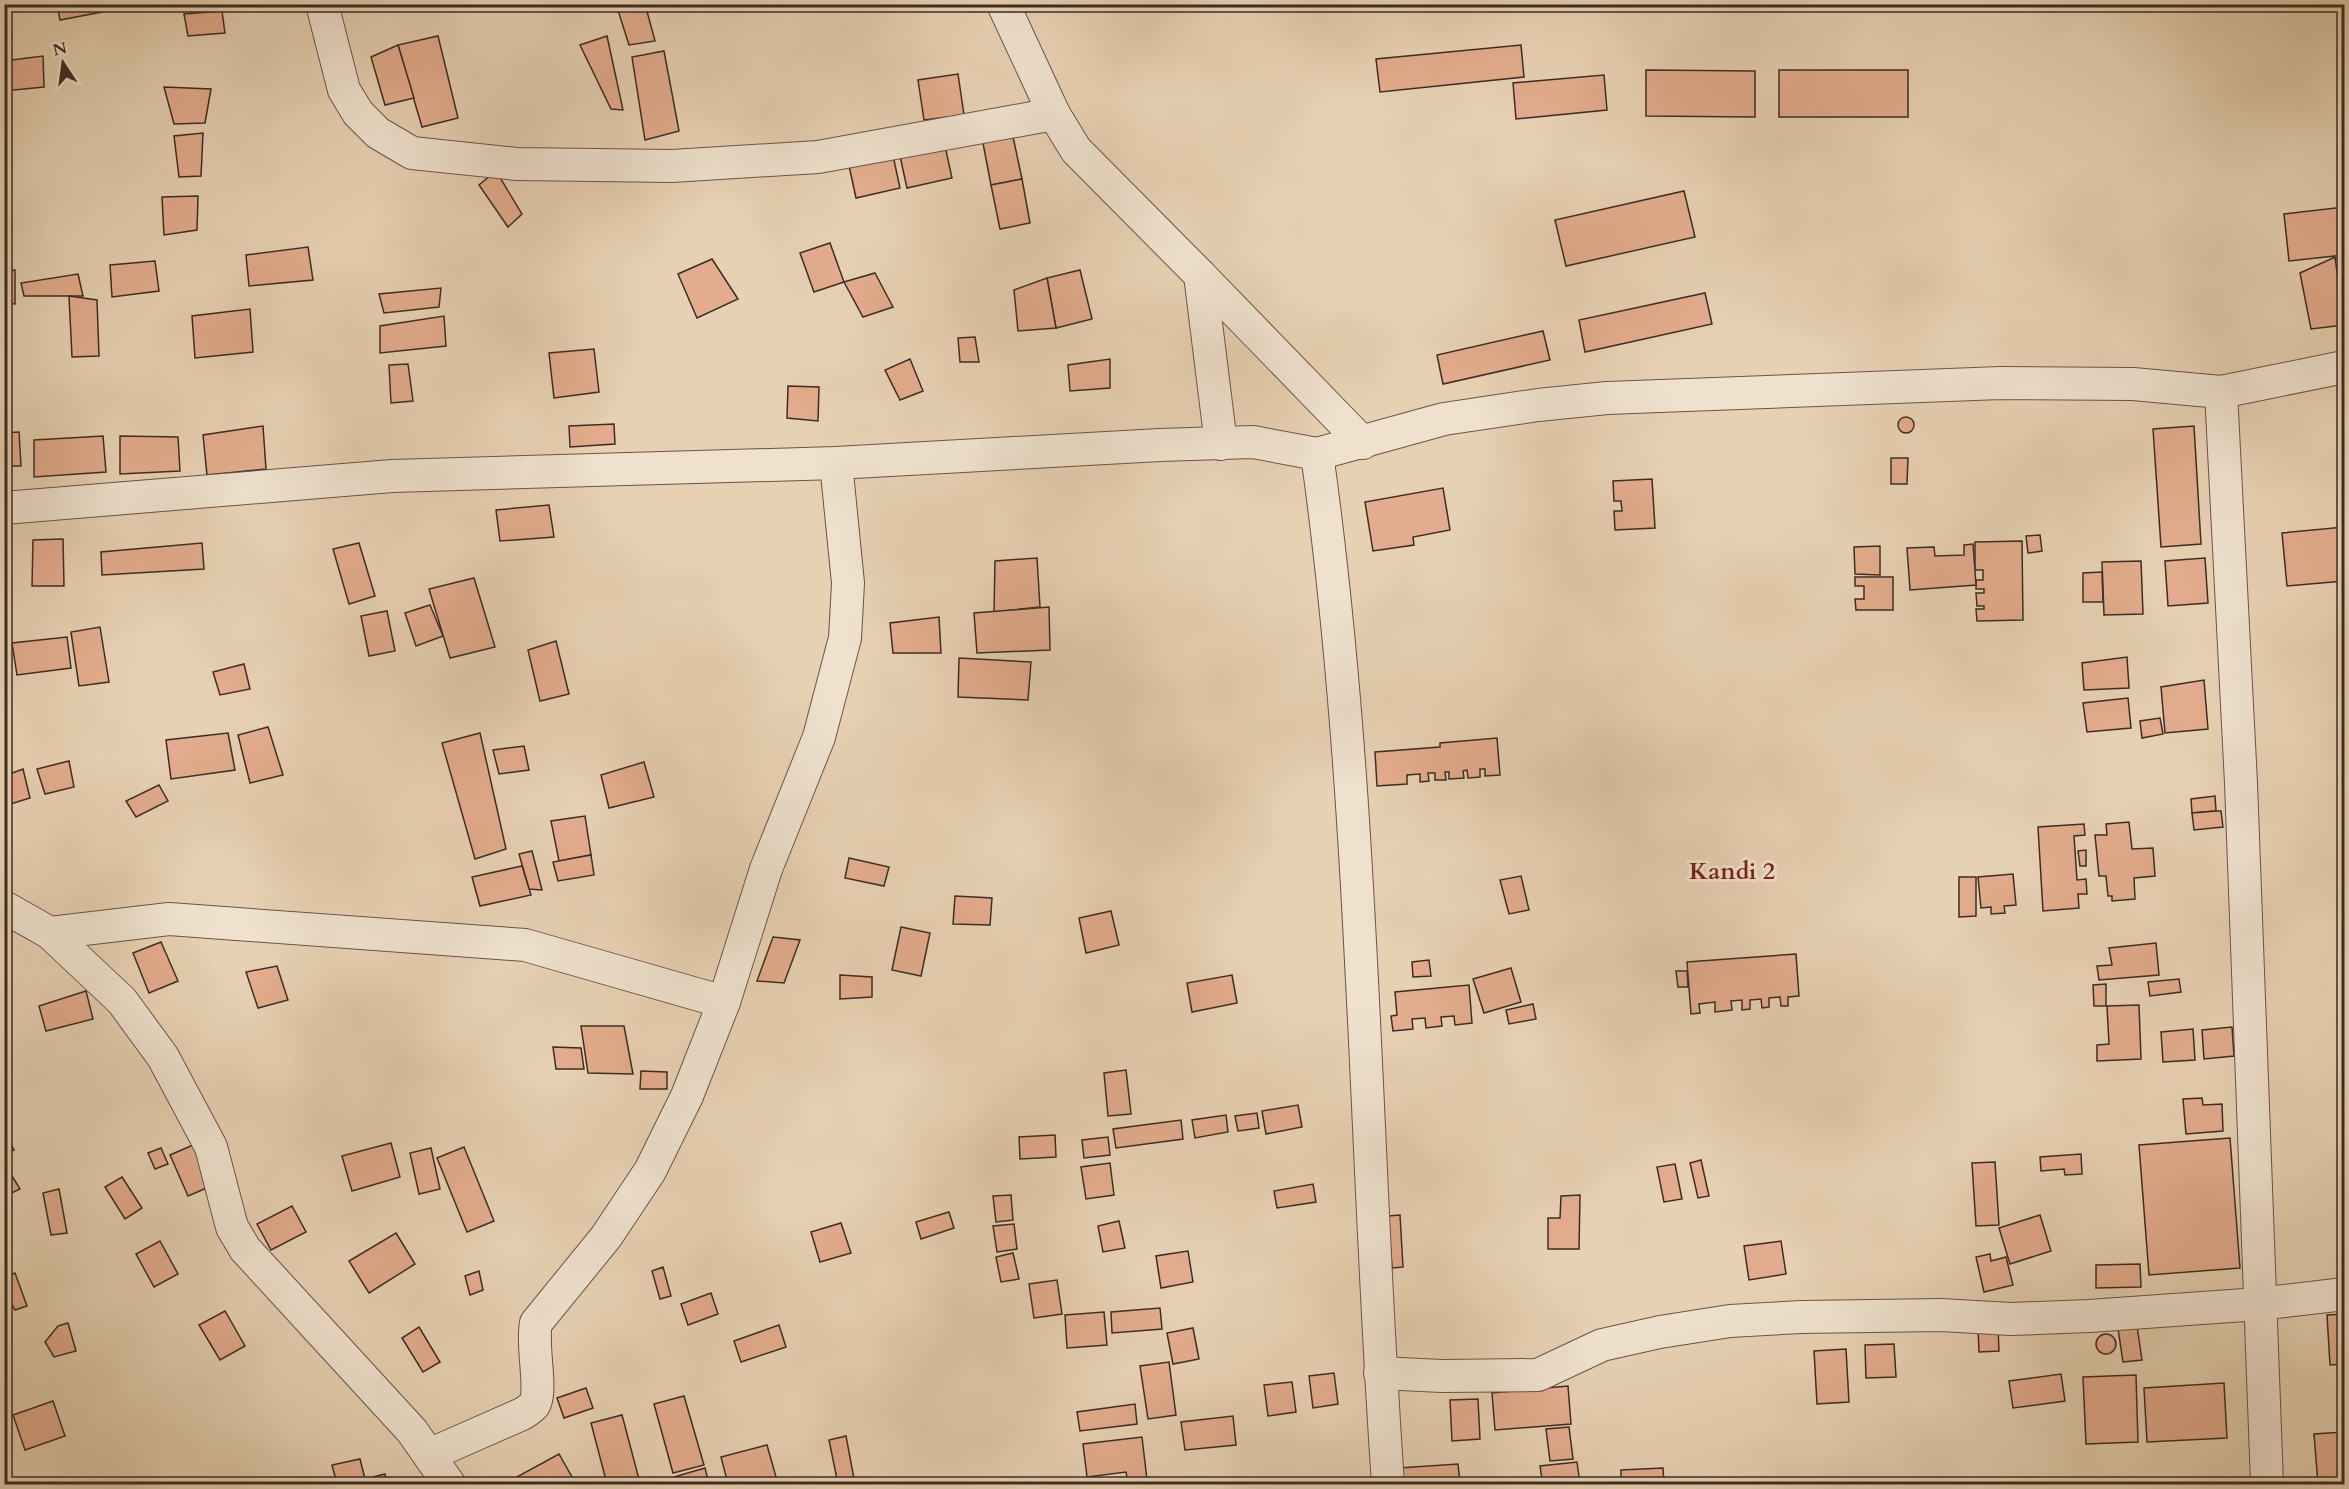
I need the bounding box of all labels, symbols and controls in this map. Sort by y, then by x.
north arrow [33,33,93,93]
text: N [51,37,69,62]
district label: Kandi 2 [1689,855,1775,888]

